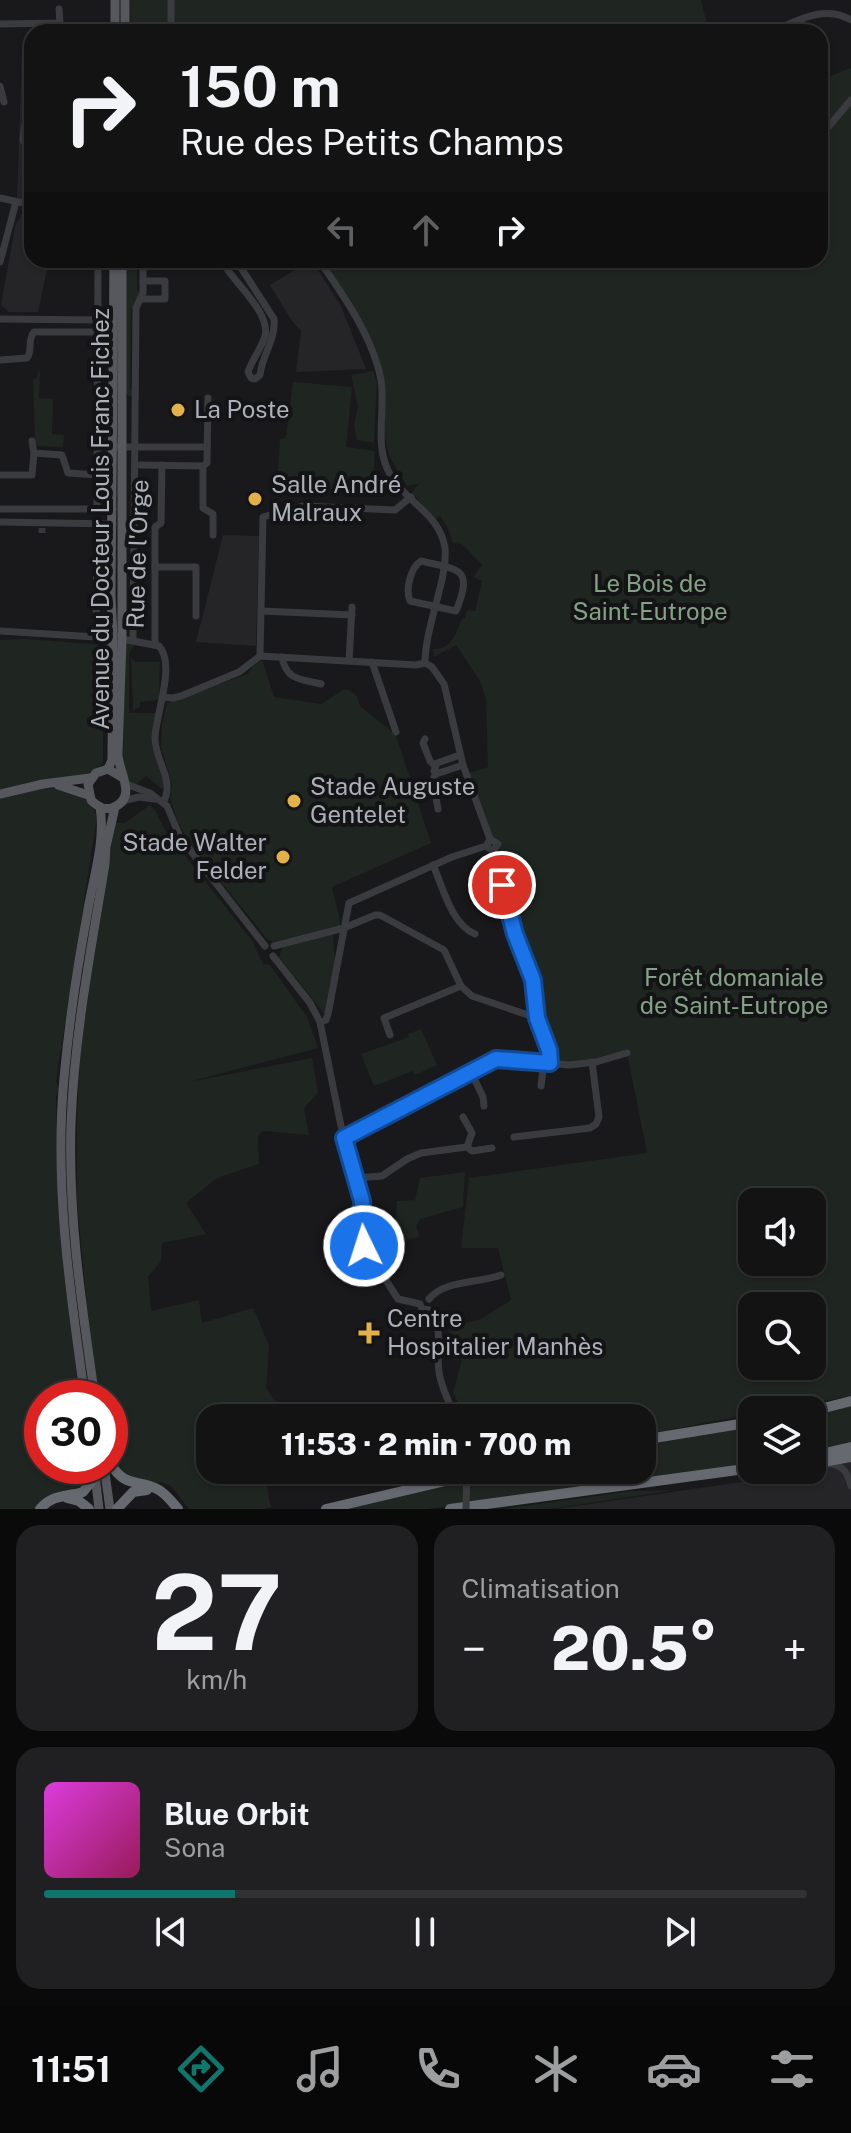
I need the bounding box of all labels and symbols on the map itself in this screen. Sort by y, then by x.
street label: Avenue du Docteur Louis Franc Fichez [86,308,114,730]
place label: La Poste [194,395,290,423]
marker: La Poste [169,401,187,419]
place label: Salle André Malraux [271,470,401,526]
street label: Rue de l'Orge [120,479,154,629]
marker: Salle André Malraux [246,490,264,508]
park label: Le Bois de Saint-Eutrope [572,569,728,625]
place label: Stade Auguste Gentelet [310,772,475,828]
marker: Stade Auguste Gentelet [285,792,303,810]
place label: Stade Walter Felder [122,828,267,884]
marker: Stade Walter Felder [274,848,292,866]
pin [468,851,536,919]
park label: Forêt domaniale de Saint-Eutrope [640,963,828,1019]
position arrow [322,1204,406,1288]
place label: Centre Hospitalier Manhès [387,1304,603,1360]
marker: Centre Hospitalier Manhès [358,1322,380,1344]
speed limit sign: 30 [24,1380,128,1484]

